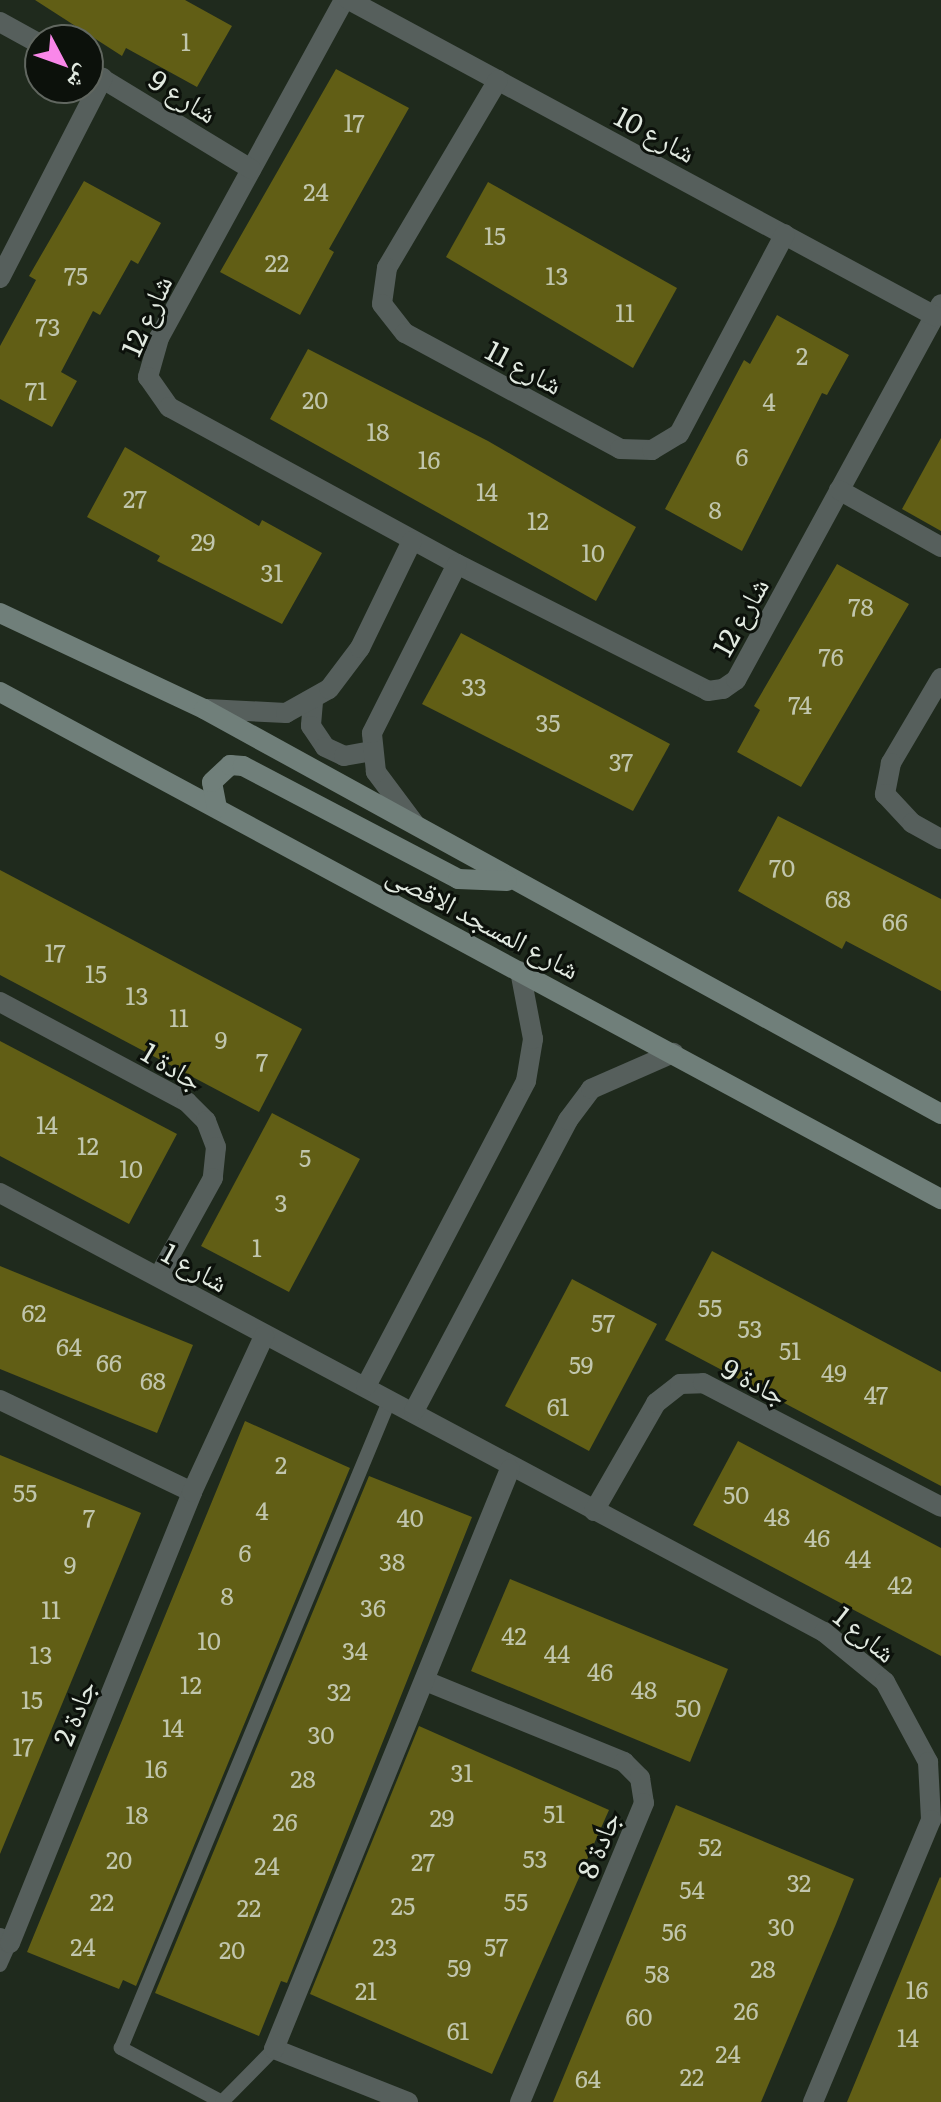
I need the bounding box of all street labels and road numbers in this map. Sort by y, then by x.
street label: شارع 9 [144,61,224,129]
street label: شارع 10 [610,98,702,168]
street label: شارع 12 [112,270,178,360]
street label: شارع 11 [481,332,569,400]
street label: شارع 12 [704,571,774,661]
street label: شارع المسجد الاقصى [382,855,586,985]
street label: جادة 1 [137,1034,209,1096]
street label: شارع 1 [157,1234,235,1298]
street label: جادة 9 [717,1350,793,1410]
street label: شارع 1 [828,1598,904,1668]
street label: جادة 2 [45,1674,101,1750]
street label: جادة 8 [569,1806,625,1882]

